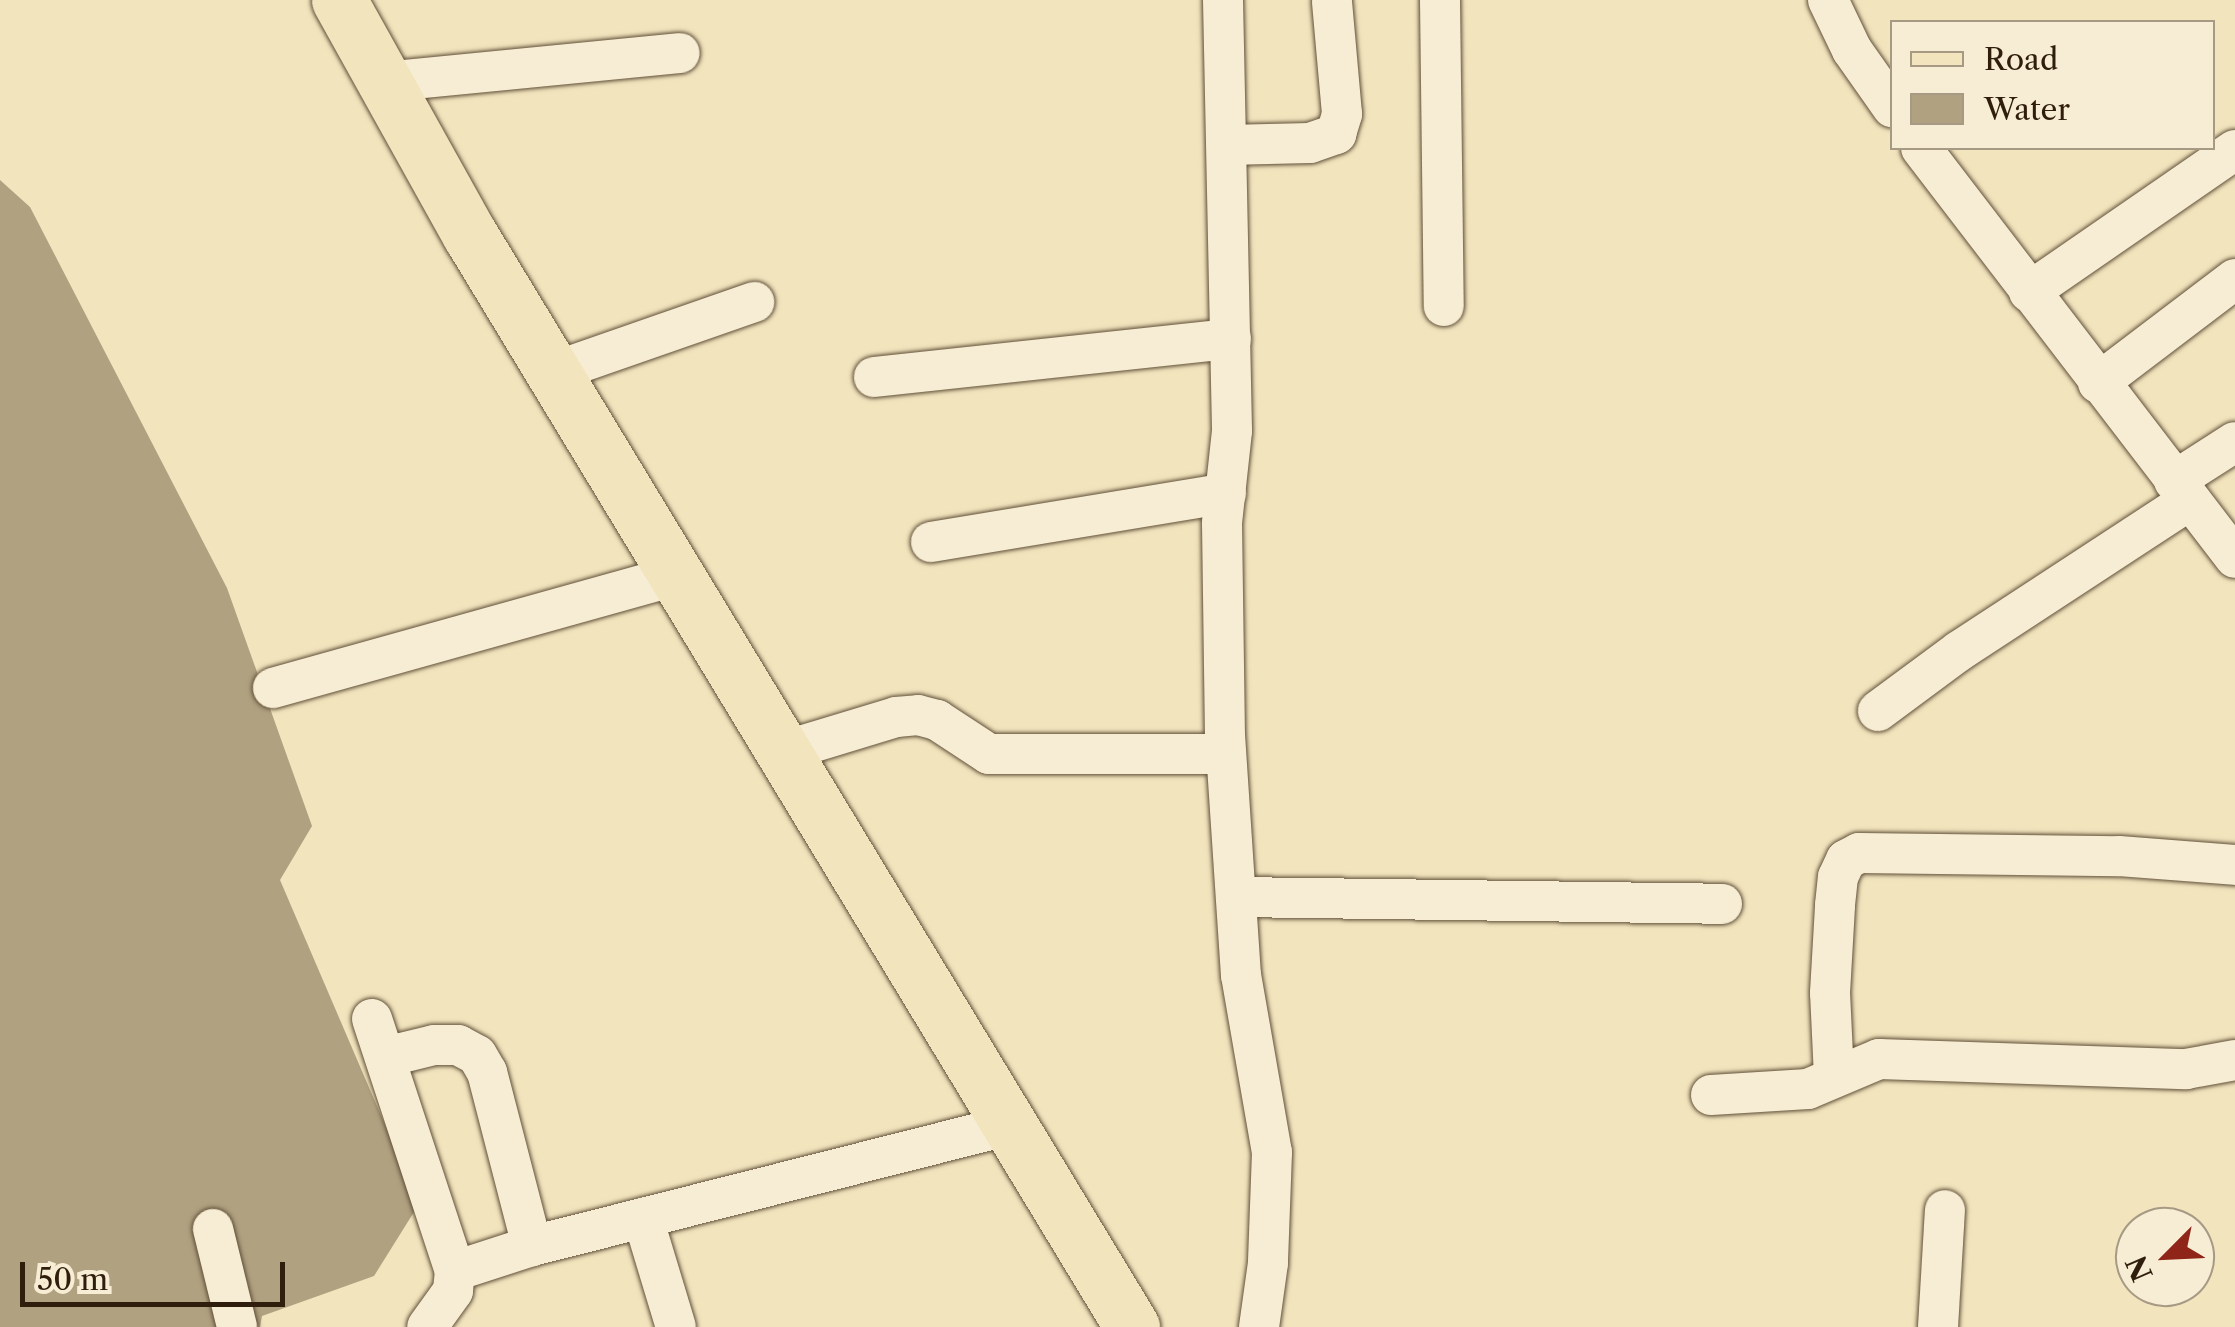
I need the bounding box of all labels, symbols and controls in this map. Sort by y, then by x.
legend [1890,20,2215,150]
text: Road [1984,41,2058,78]
text: Water [1984,91,2070,128]
north arrow [2115,1207,2215,1307]
scale bar [25,1242,290,1304]
text: N [2119,1250,2160,1286]
text: 50 m [37,1261,108,1298]

